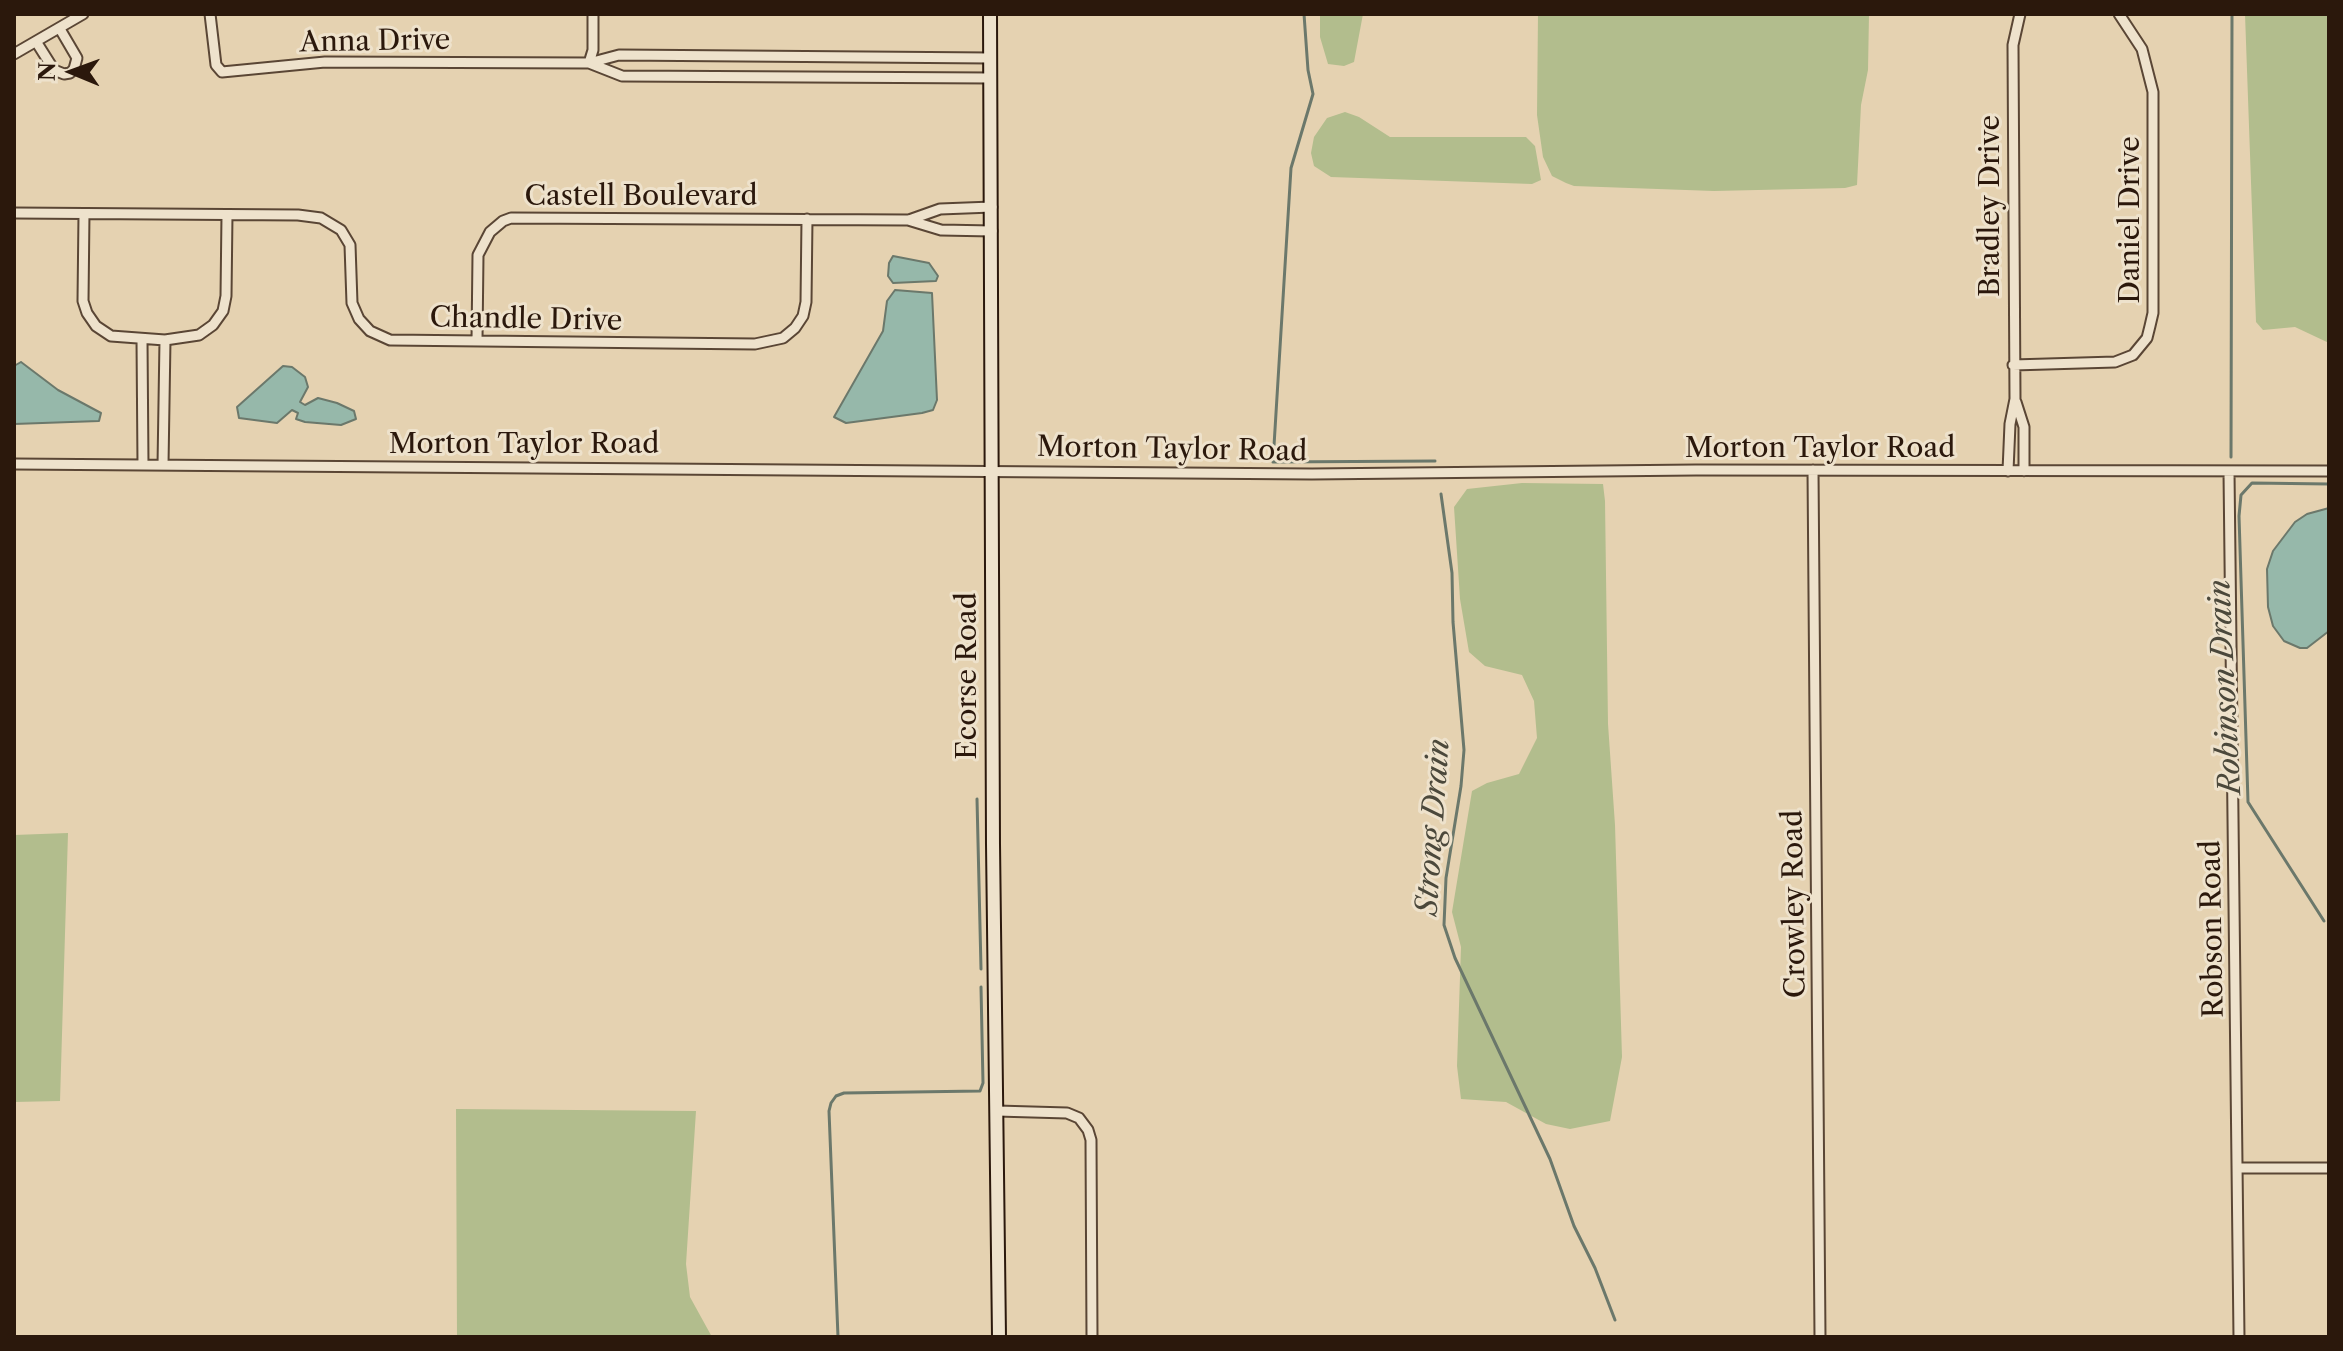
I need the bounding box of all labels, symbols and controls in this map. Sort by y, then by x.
street label: Anna Drive [299,24,451,60]
north arrow [32,32,112,112]
text: N [34,62,61,81]
street label: Bradley Drive [1974,115,2008,297]
street label: Daniel Drive [2114,136,2148,304]
street label: Castell Boulevard [524,180,758,214]
street label: Chandle Drive [429,302,623,338]
street label: Morton Taylor Road [389,428,659,462]
street label: Morton Taylor Road [1037,431,1307,469]
street label: Morton Taylor Road [1685,432,1955,466]
water label: Robinson Drain [2202,578,2250,796]
street label: Ecorse Road [951,592,985,760]
water label: Strong Drain [1410,738,1458,916]
street label: Crowley Road [1777,810,1813,998]
street label: Robson Road [2195,840,2231,1018]

